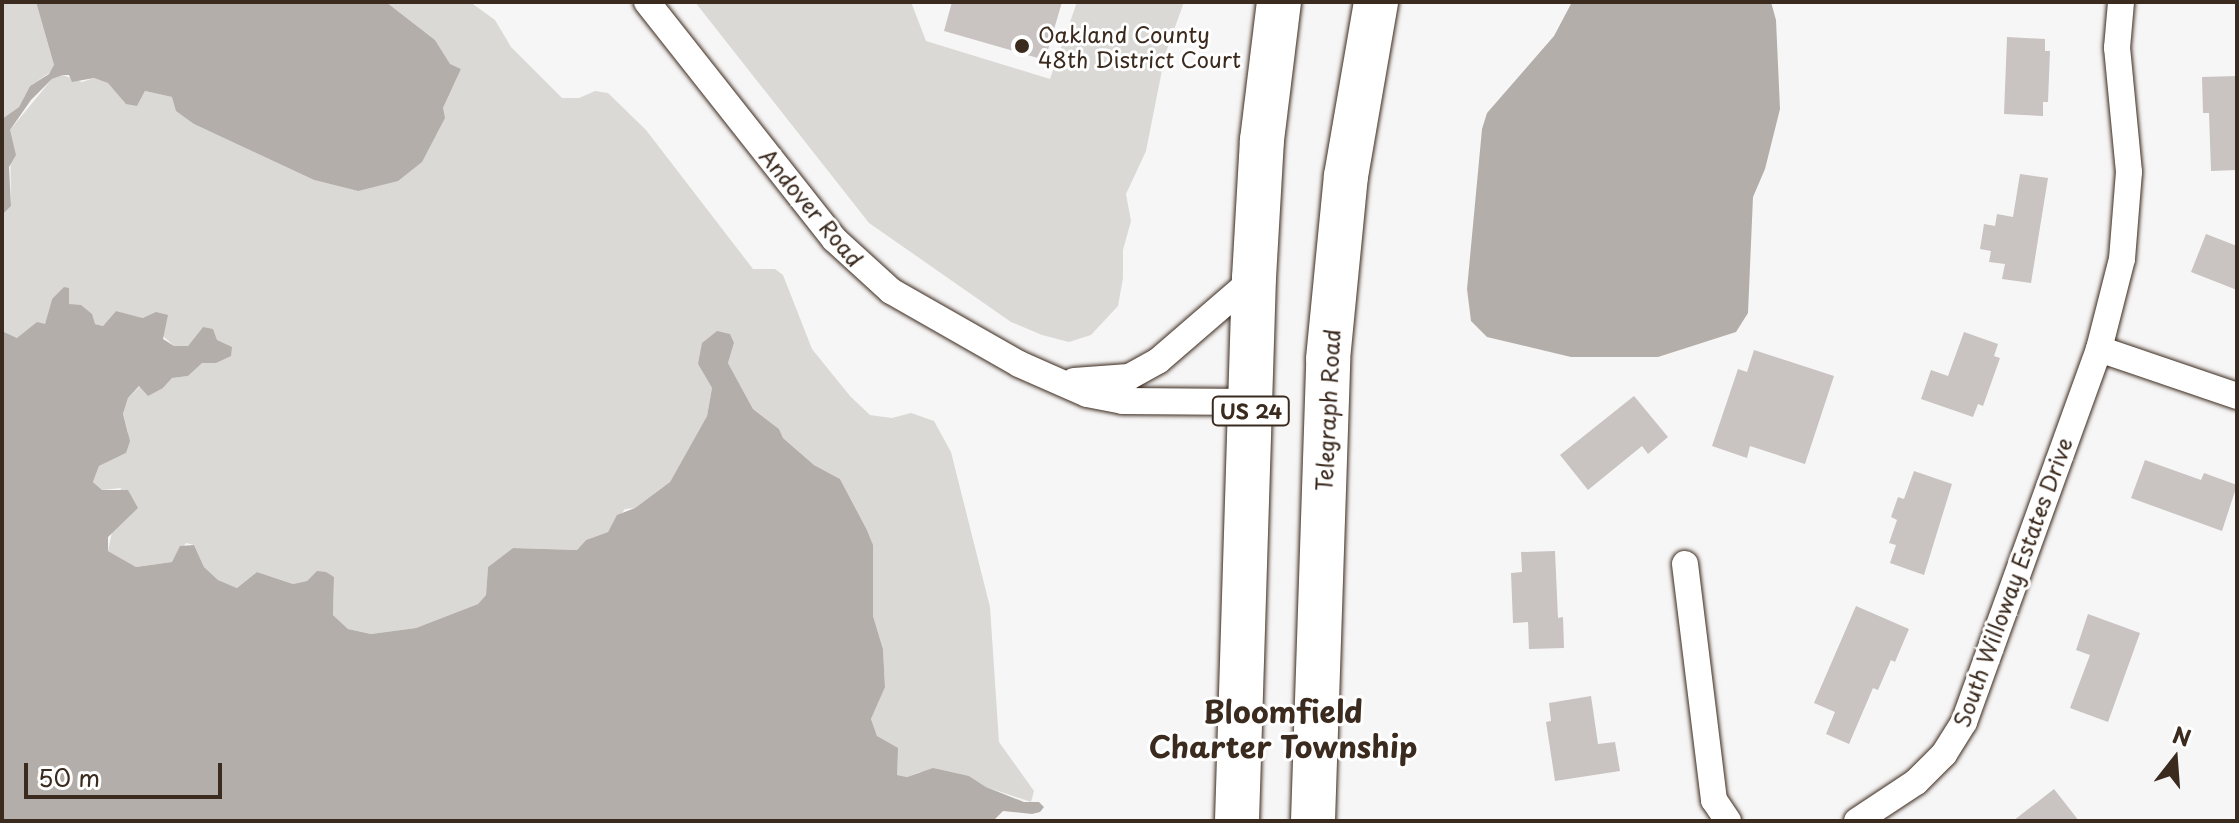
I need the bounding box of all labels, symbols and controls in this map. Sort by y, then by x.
place label: Oakland County 48th District Court [1038,20,1242,72]
marker: Oakland County 48th District Court [1013,37,1031,55]
street label: Andover Road [755,142,869,272]
street label: Telegraph Road [1310,329,1344,491]
road number: US 24 [1211,395,1291,427]
street label: South Willoway Estates Drive [1947,432,2077,732]
district label: Bloomfield Charter Township [1148,693,1418,764]
text: N [2169,717,2195,754]
north arrow [2135,719,2215,799]
scale bar [28,747,226,797]
text: 50 m [38,759,100,795]

